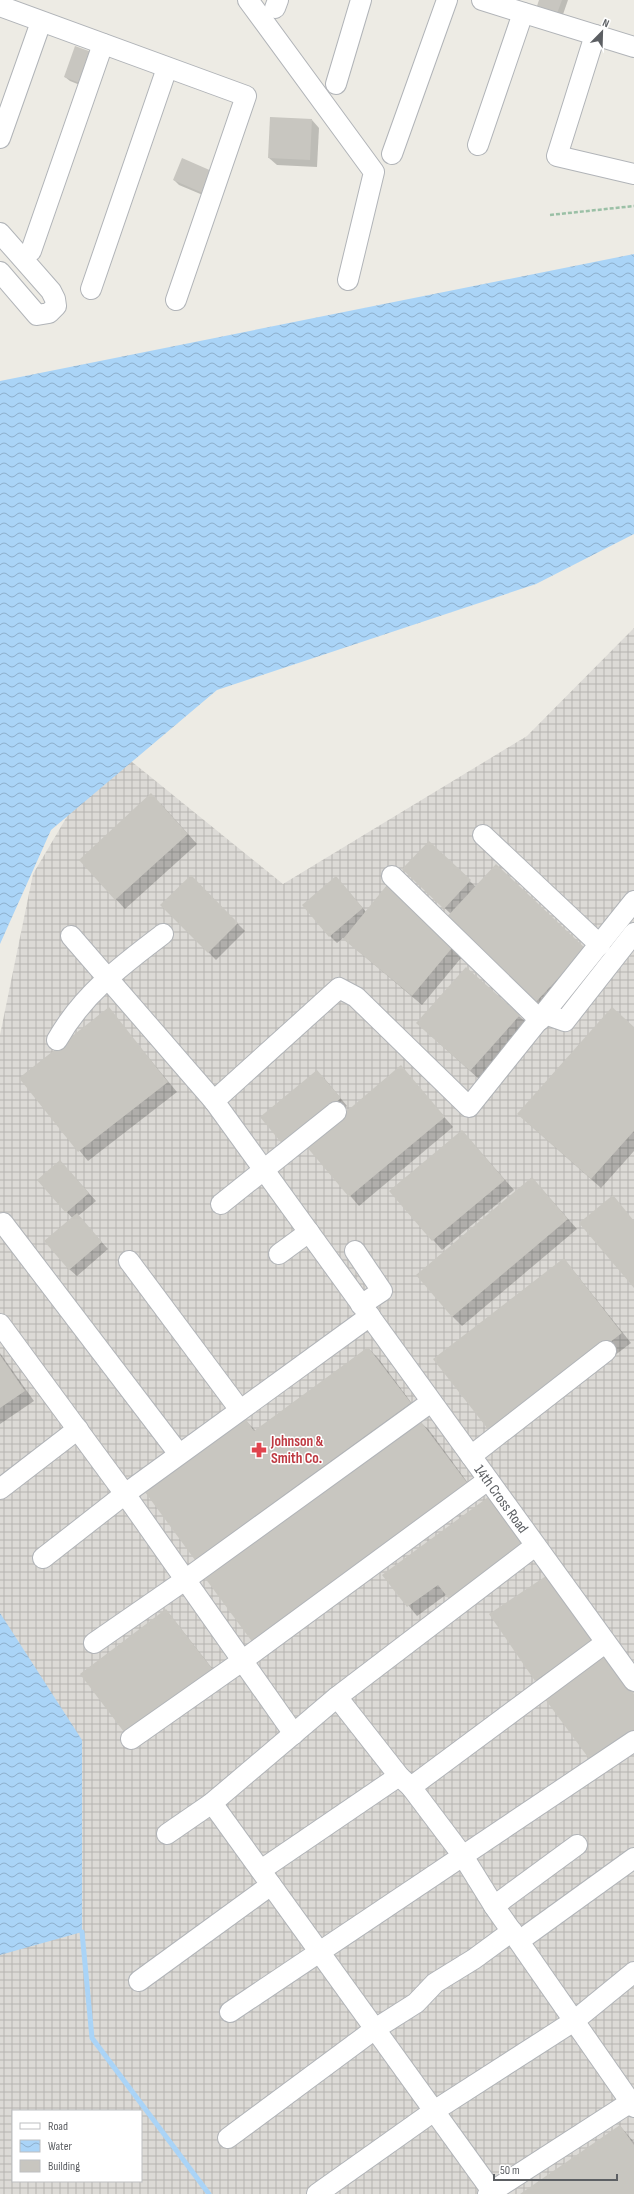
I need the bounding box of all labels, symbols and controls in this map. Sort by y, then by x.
north arrow [582,12,622,52]
text: N [600,16,611,30]
place label: Johnson & Smith Co. [270,1432,324,1468]
pharmacy icon: Johnson & Smith Co. [250,1441,268,1459]
street label: 14th Cross Road [470,1461,532,1537]
legend [12,2110,142,2182]
text: Road [48,2119,68,2134]
text: Water [48,2139,72,2154]
scale bar [494,2156,617,2182]
text: Building [48,2159,80,2174]
text: 50 m [500,2163,520,2178]

